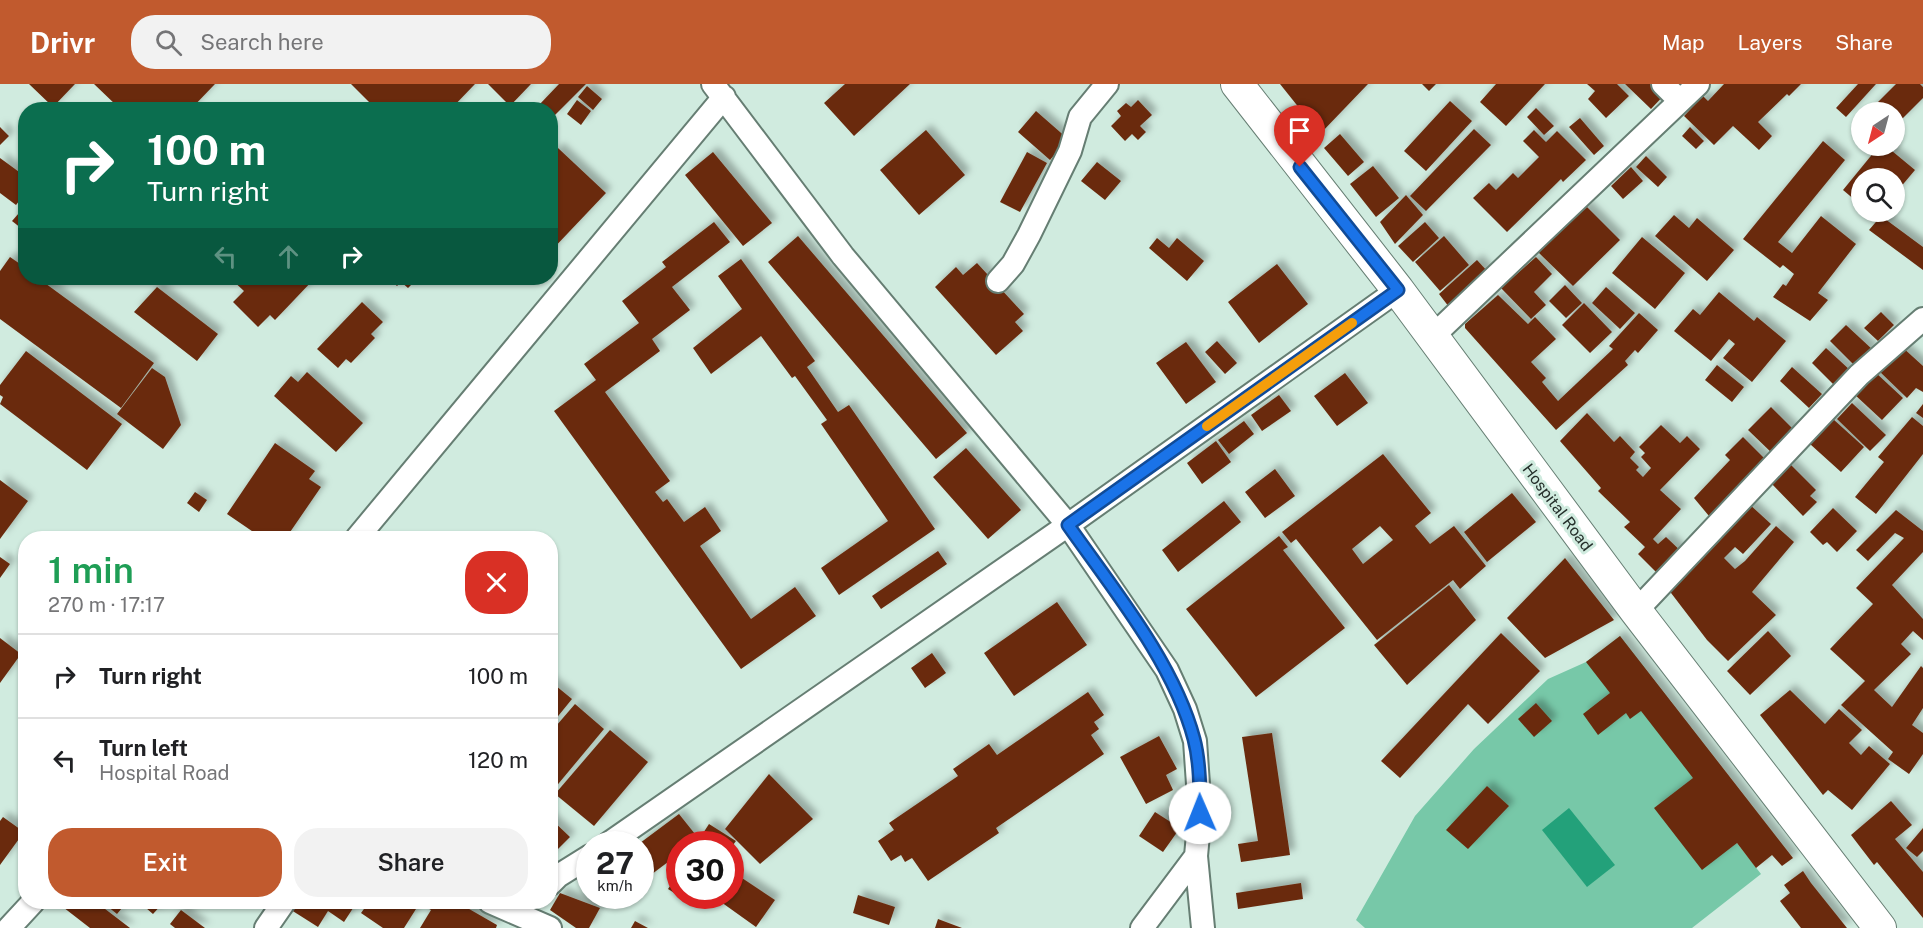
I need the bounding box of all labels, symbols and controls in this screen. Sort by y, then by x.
search box [131,15,551,69]
text: Drivr [30,26,95,59]
icon: search [152,26,185,59]
text: Search here [200,29,324,55]
text: Map [1662,30,1705,55]
text: Layers [1738,30,1802,55]
text: Share [1835,30,1893,55]
north arrow [1851,102,1905,156]
map controls [1851,102,1905,222]
pin [1274,105,1325,167]
icon: arrive [1283,114,1316,147]
text: 100 m [147,125,266,174]
icon: right [48,126,126,204]
button: search [1851,168,1905,222]
text: Turn right [147,175,270,207]
icon: left [209,240,242,273]
icon: ahead [272,240,305,273]
icon: right [335,240,368,273]
street label: Hospital Road [1519,460,1597,555]
text: 1 min [48,549,134,591]
button: close [465,551,528,614]
text: 270 m · 17:17 [48,593,165,617]
icon: right [48,660,81,693]
text: Turn right [99,663,202,689]
text: 100 m [468,663,528,689]
text: Turn left [99,735,188,761]
icon: left [48,744,81,777]
text: 120 m [468,747,528,773]
text: Hospital Road [99,761,229,785]
position arrow [1168,781,1232,845]
button: Exit [48,828,282,897]
button: Share [294,828,528,897]
speed limit sign: 30 [666,831,744,909]
text: 27 [596,845,634,881]
text: km/h [597,877,633,894]

